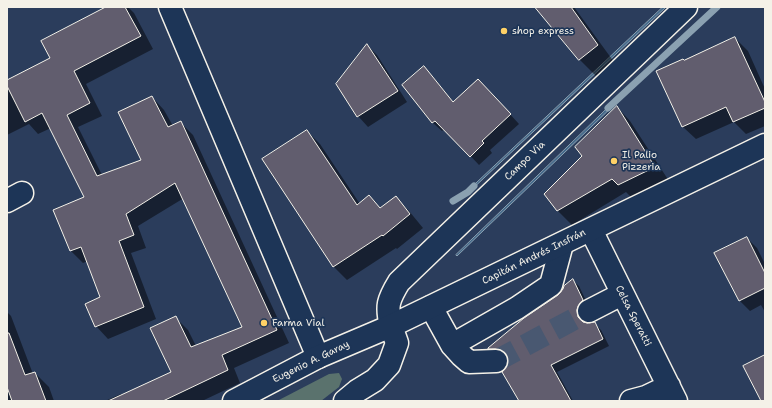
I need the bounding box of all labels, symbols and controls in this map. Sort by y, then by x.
place label: shop express [512,25,574,37]
marker: shop express [499,26,509,36]
street label: Campo Via [502,139,548,183]
place label: Il Palio Pizzeria [622,149,660,172]
marker: Il Palio Pizzeria [609,156,619,166]
street label: Capitán Andrés Insfrán [480,227,588,287]
street label: Celsa Speratti [613,284,653,348]
place label: Farma Vial [272,317,324,329]
marker: Farma Vial [259,318,269,328]
street label: Eugenio A. Garay [271,338,351,386]

